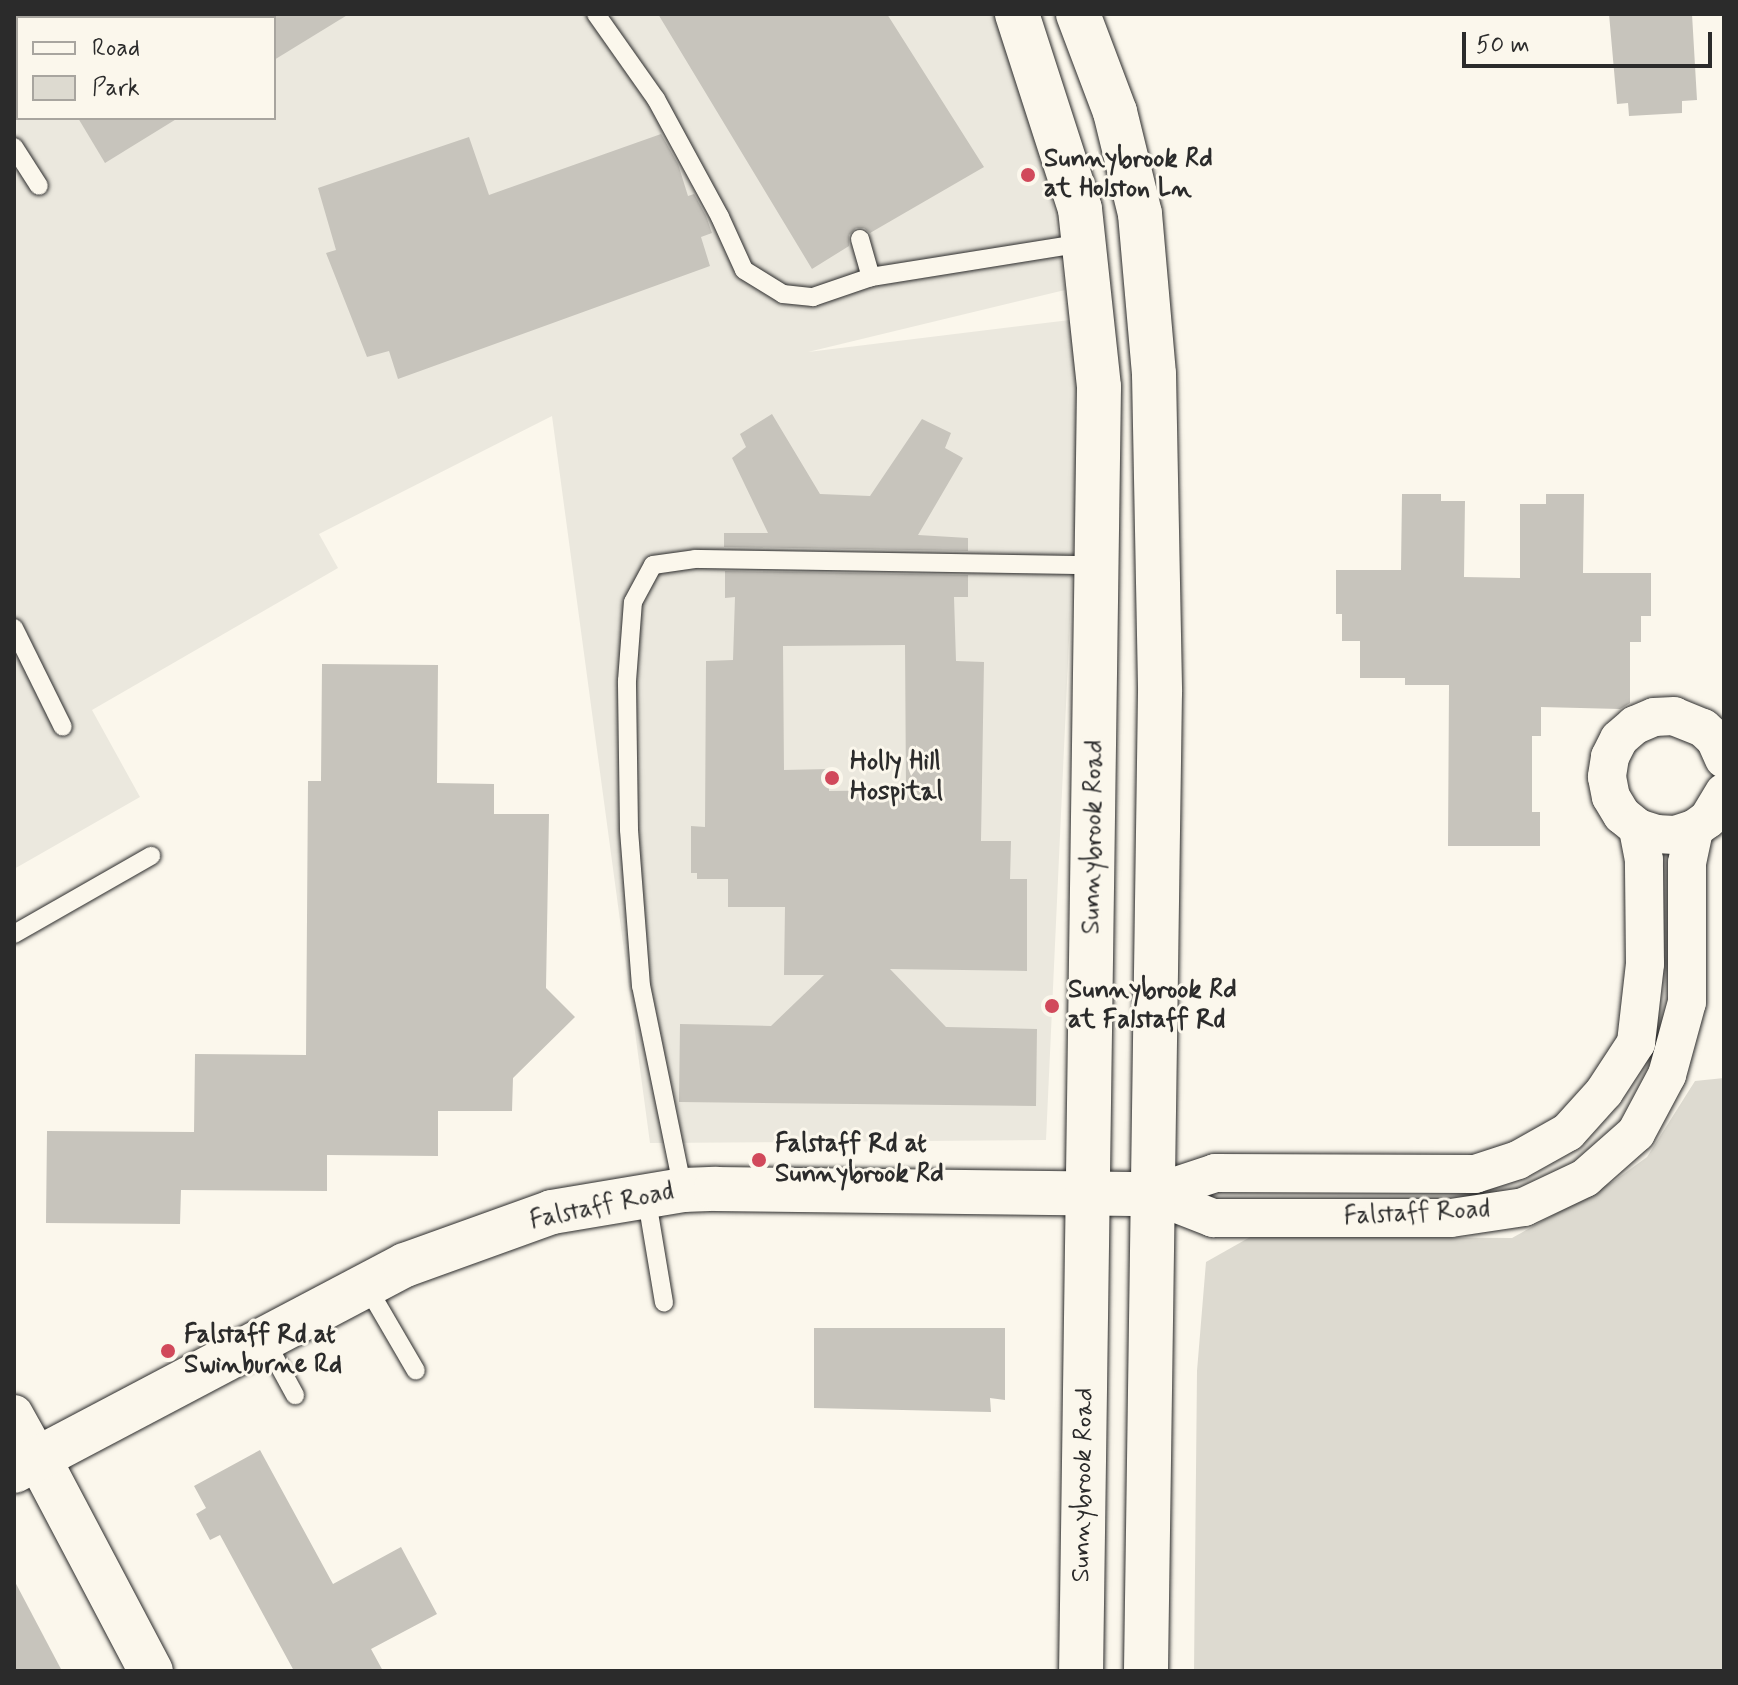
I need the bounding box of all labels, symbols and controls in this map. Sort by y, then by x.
legend [16,16,276,120]
scale bar [1466,16,1716,66]
text: 50 m [1476,30,1530,61]
text: Road [92,33,140,64]
text: Park [92,73,140,104]
place label: Sunnybrook Rd at Holston Ln [1044,144,1213,206]
marker: Sunnybrook Rd at Holston Ln [1019,166,1037,184]
street label: Sunnybrook Road [1077,740,1111,934]
place label: Holly Hill Hospital [850,747,943,808]
marker: Holly Hill Hospital [821,767,843,789]
place label: Sunnybrook Rd at Falstaff Rd [1068,975,1237,1036]
marker: Sunnybrook Rd at Falstaff Rd [1043,997,1061,1015]
place label: Falstaff Rd at Sunnybrook Rd [775,1129,944,1190]
marker: Falstaff Rd at Sunnybrook Rd [750,1151,768,1169]
street label: Falstaff Road [528,1177,676,1237]
street label: Falstaff Road [1344,1195,1490,1233]
place label: Falstaff Rd at Swinburne Rd [184,1320,342,1382]
marker: Falstaff Rd at Swinburne Rd [159,1342,177,1360]
street label: Sunnybrook Road [1067,1388,1101,1582]

